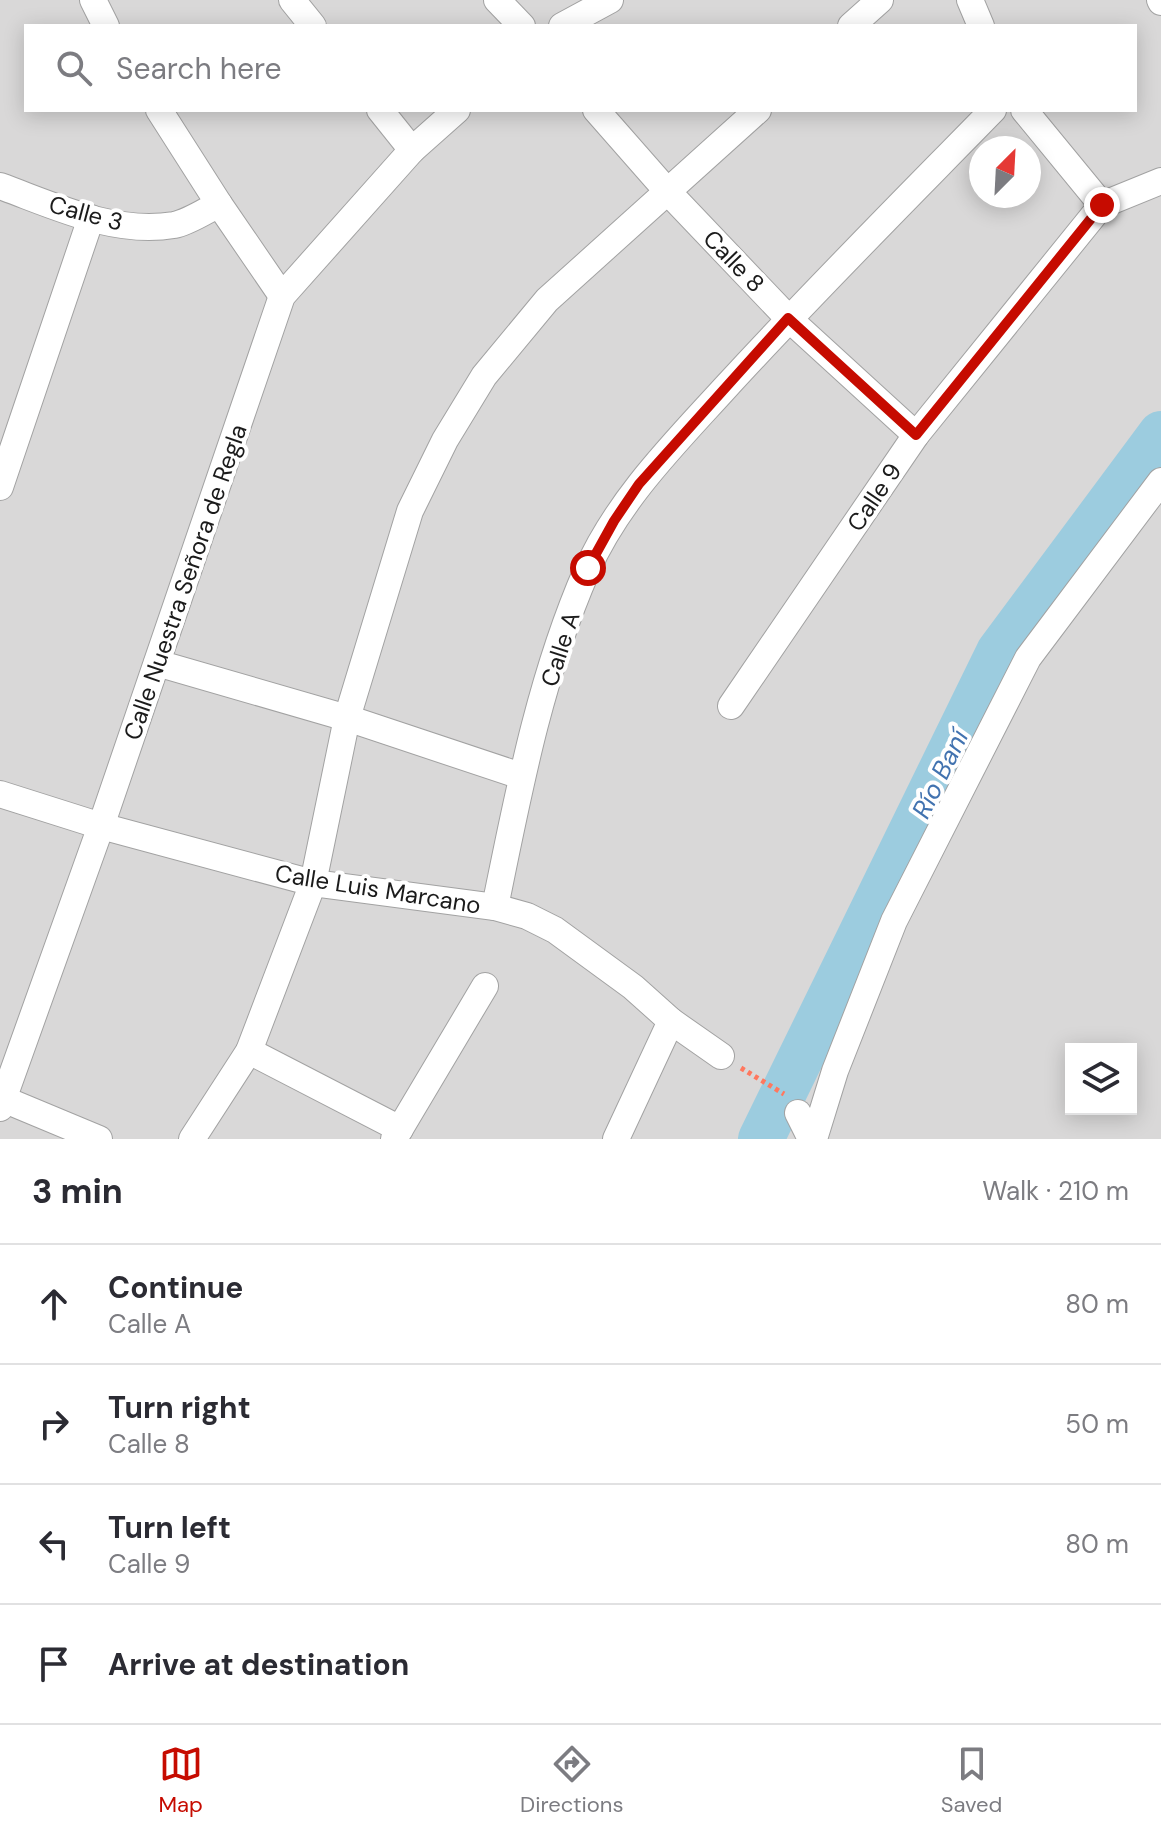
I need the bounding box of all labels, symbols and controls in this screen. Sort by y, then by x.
search box [24,24,1137,112]
icon: search [52,46,96,90]
text: Search here [116,49,282,88]
north arrow [969,136,1041,208]
route end [1084,187,1120,223]
street label: Calle 3 [46,188,126,238]
street label: Calle 8 [697,223,771,299]
street label: Calle Nuestra Señora de Regla [116,420,254,744]
street label: Calle 9 [840,457,908,537]
route start [570,550,606,586]
street label: Calle A [533,608,587,690]
water label: Río Baní [904,722,977,824]
street label: Calle Luis Marcano [273,857,483,921]
map controls [1065,1043,1137,1115]
button: layers [1065,1043,1137,1115]
text: 3 min [32,1169,123,1214]
text: Walk · 210 m [982,1174,1129,1208]
text: Continue [108,1268,243,1307]
icon: ahead [32,1282,76,1326]
text: 80 m [1065,1287,1129,1321]
text: Calle A [108,1307,191,1341]
text: Turn right [108,1388,251,1427]
icon: right [32,1402,76,1446]
text: 50 m [1065,1407,1129,1441]
text: Calle 8 [108,1427,190,1461]
text: Turn left [108,1508,231,1547]
icon: left [32,1522,76,1566]
text: 80 m [1065,1527,1129,1561]
text: Calle 9 [108,1547,190,1581]
icon: arrive [32,1642,76,1686]
text: Arrive at destination [108,1645,409,1684]
tab: Map [159,1742,203,1819]
tab: Directions [520,1742,624,1819]
tab: Saved [941,1742,1002,1819]

